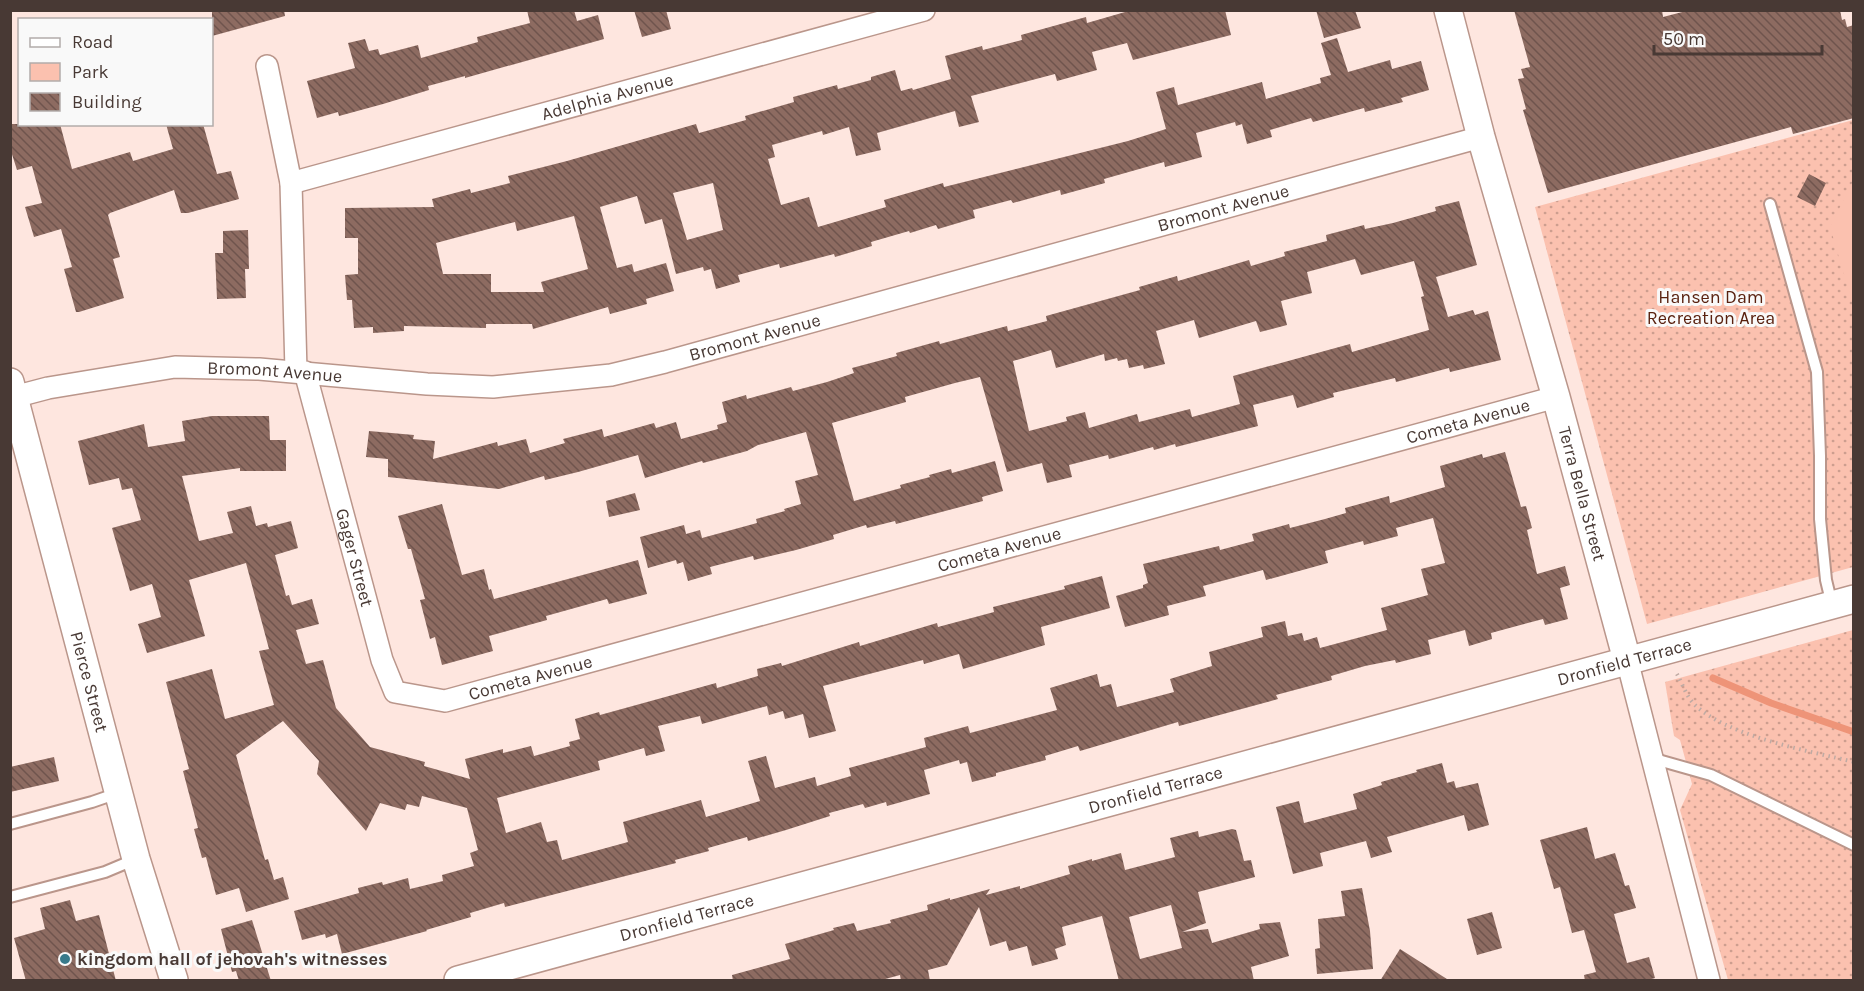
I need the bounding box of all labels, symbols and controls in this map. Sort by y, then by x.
legend [18,18,213,126]
scale bar [1654,18,1822,56]
text: 50 m [1663,28,1705,50]
text: Road [72,31,113,53]
text: Park [72,61,109,83]
street label: Adelphia Avenue [539,68,676,125]
text: Building [72,91,142,113]
street label: Bromont Avenue [1155,179,1291,237]
park label: Hansen Dam Recreation Area [1647,286,1775,329]
street label: Bromont Avenue [687,309,823,366]
street label: Bromont Avenue [207,357,343,387]
street label: Cometa Avenue [1404,394,1532,448]
street label: Terra Bella Street [1553,424,1611,564]
street label: Gager Street [331,506,378,609]
street label: Cometa Avenue [935,522,1063,577]
street label: Pierce Street [65,629,113,735]
street label: Dronfield Terrace [1555,633,1694,691]
street label: Cometa Avenue [466,650,595,705]
street label: Dronfield Terrace [1086,761,1225,818]
street label: Dronfield Terrace [617,889,756,946]
place label: kingdom hall of jehovah's witnesses [77,948,388,970]
marker: kingdom hall of jehovah's witnesses [58,952,72,966]

